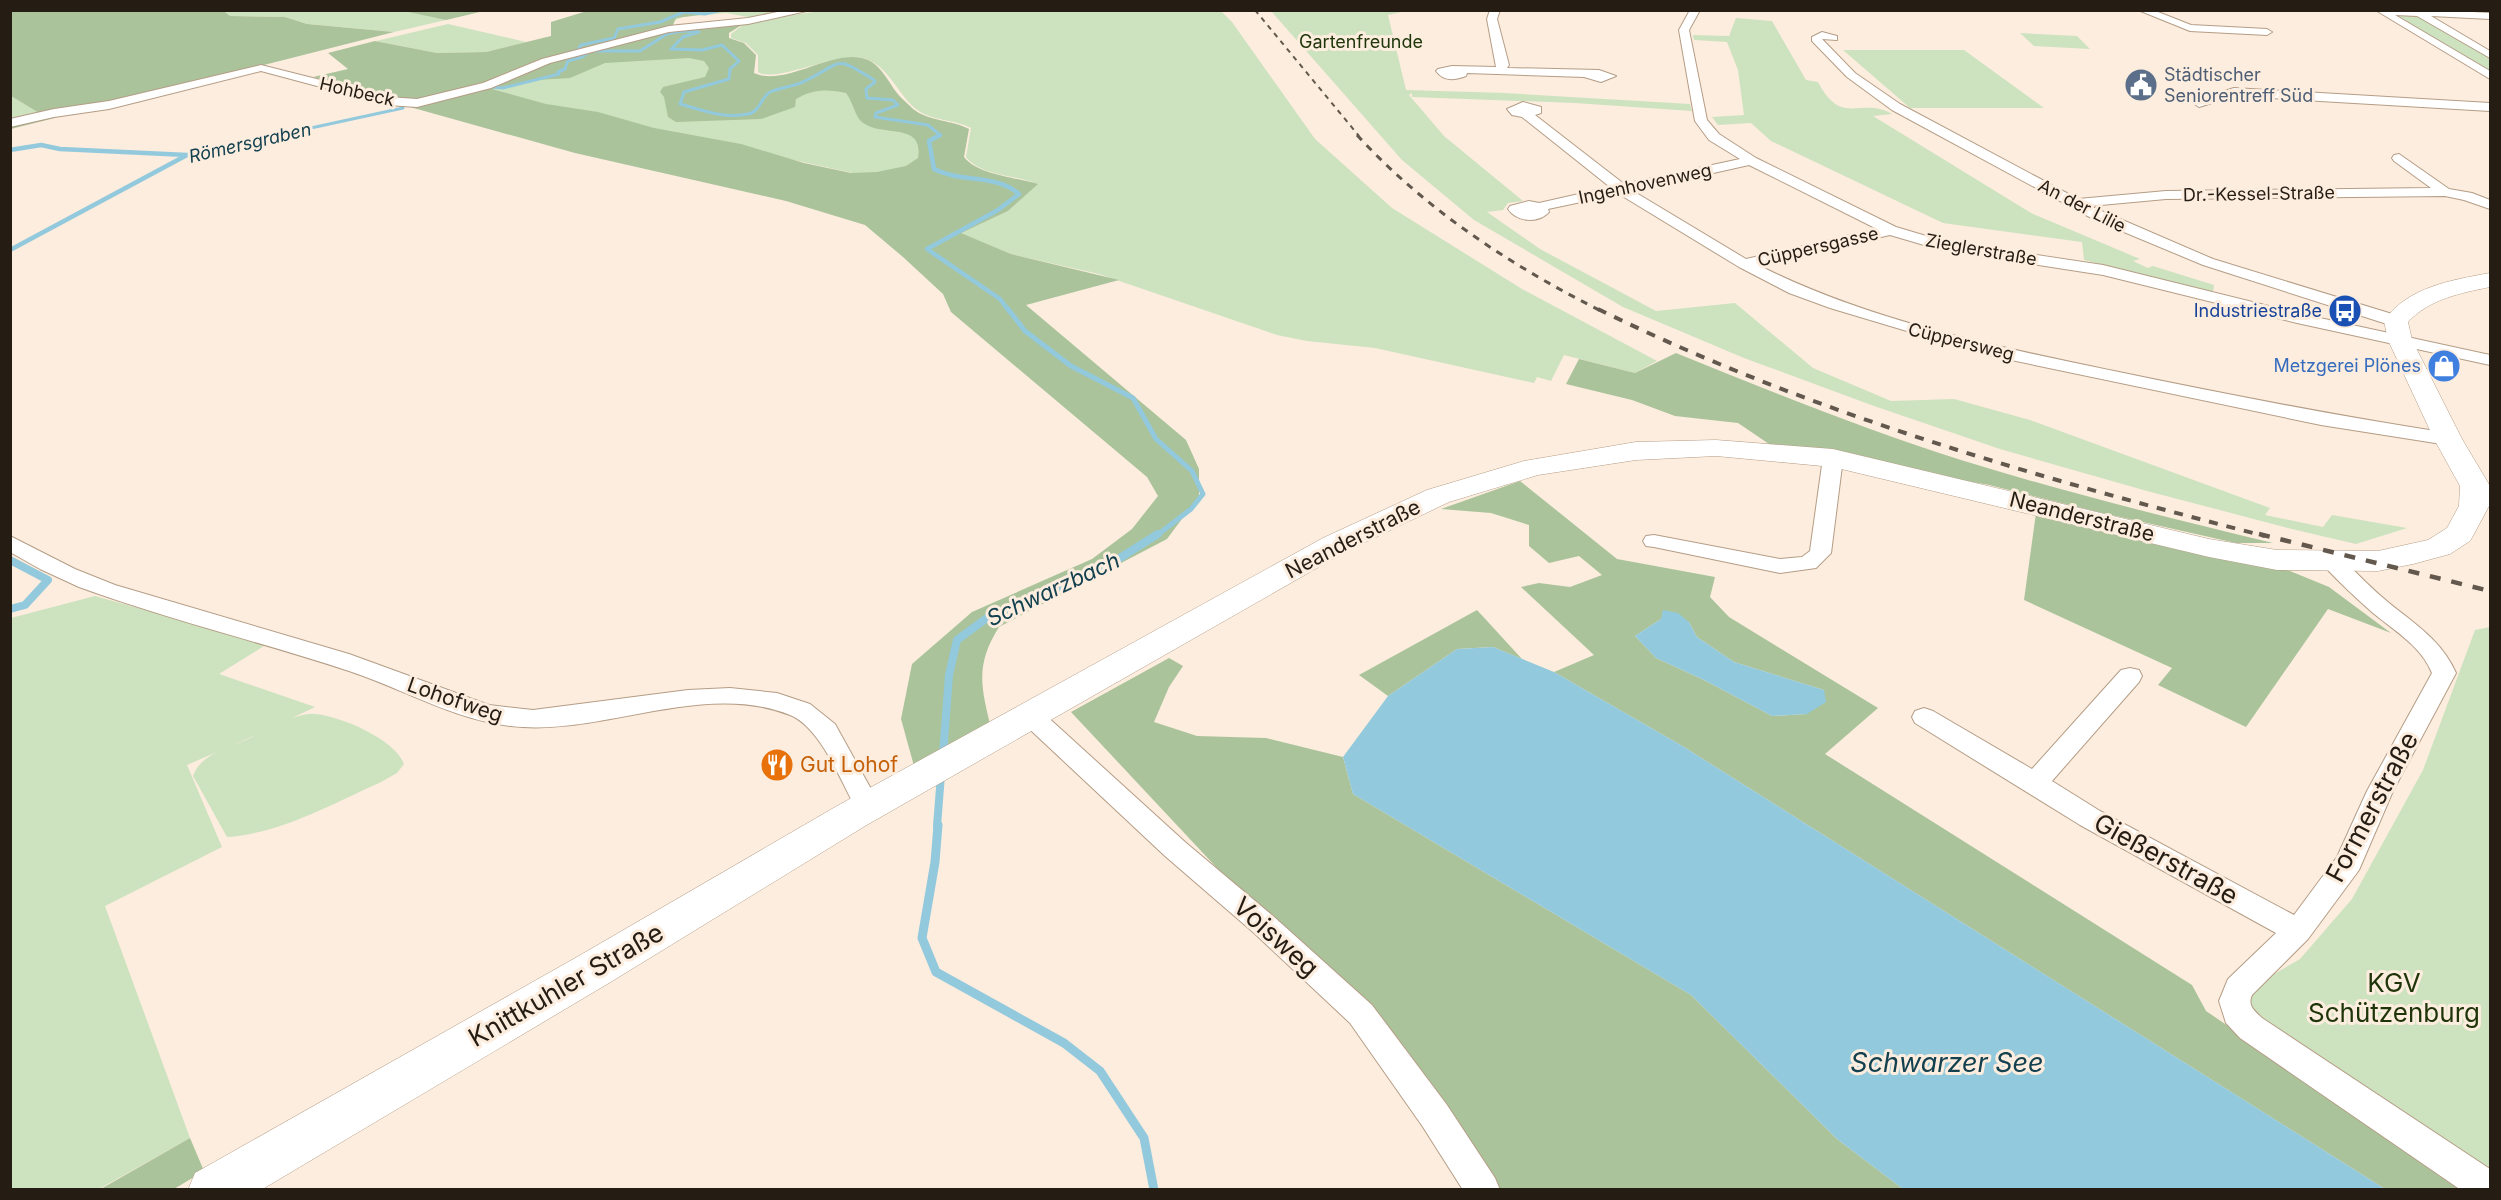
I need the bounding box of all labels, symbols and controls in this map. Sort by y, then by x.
park label: Gartenfreunde [1299,31,1423,52]
place label: Städtischer Seniorentreff Süd [2164,64,2313,106]
public building icon: Städtischer Seniorentreff Süd [2123,67,2159,103]
street label: Hohbeck [317,73,397,110]
water label: Römersgraben [187,118,313,167]
street label: Ingenhovenweg [1576,159,1713,208]
street label: An der Lilie [2035,175,2129,237]
street label: Dr.-Kessel-Straße [2183,182,2335,205]
street label: Cüppersgasse [1755,222,1880,271]
street label: Zieglerstraße [1924,229,2038,270]
bus stop icon: Industriestraße [2327,293,2363,329]
place label: Industriestraße [2194,300,2322,321]
street label: Cüppersweg [1906,318,2016,365]
shop icon: Metzgerei Plönes [2426,348,2462,384]
place label: Metzgerei Plönes [2273,355,2421,376]
street label: Neanderstraße [2007,486,2157,547]
street label: Neanderstraße [1281,494,1425,583]
water label: Schwarzbach [982,547,1124,631]
street label: Lohofweg [404,672,506,728]
street label: Formerstraße [2319,726,2424,887]
restaurant icon: Gut Lohof [759,747,795,783]
place label: Gut Lohof [800,752,898,777]
street label: Gießerstraße [2089,806,2244,911]
street label: Voisweg [1227,890,1325,983]
street label: Knittkuhler Straße [463,916,669,1053]
park label: KGV Schützenburg [2308,967,2480,1028]
water label: Schwarzer See [1850,1046,2044,1079]

